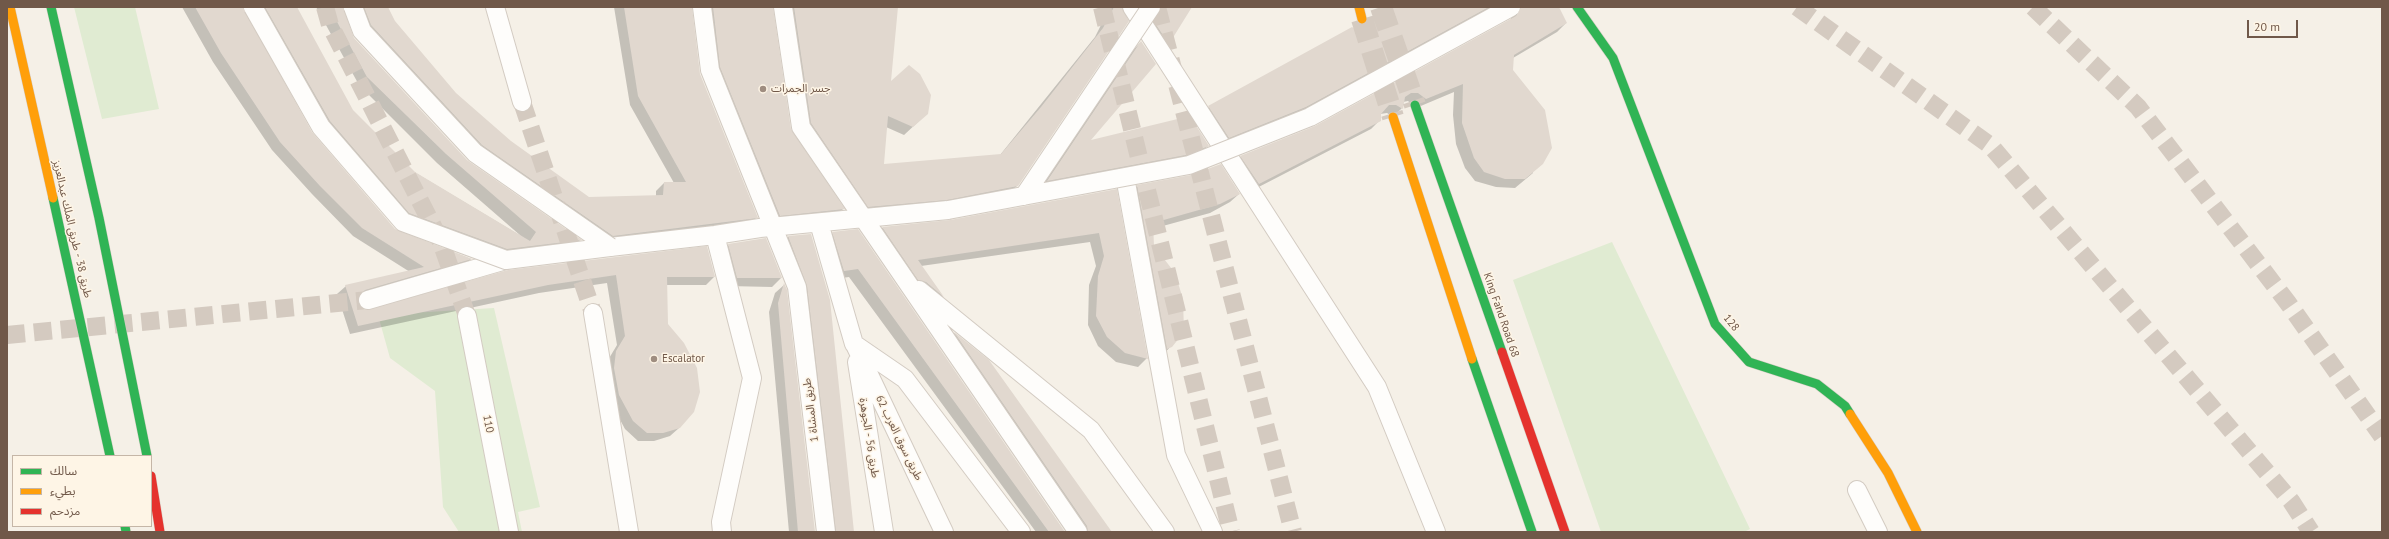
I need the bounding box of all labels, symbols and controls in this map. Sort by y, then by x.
scale bar [2249,12,2300,38]
text: 20 m [2254,19,2280,34]
place label: جسر الجمرات [771,82,831,96]
marker: جسر الجمرات [758,84,768,94]
street label: طريق 38 - طريق الملك عبدالعزيز [50,159,94,299]
street label: King Fahd Road 68 [1480,271,1522,359]
street label: 128 [1720,312,1742,334]
place label: Escalator [662,352,705,366]
marker: Escalator [649,354,659,364]
street label: طريق المشاة 1 [801,377,821,443]
street label: طريق سوق العرب 62 [873,393,925,483]
street label: طريق 56 - الجوهرة [856,397,882,479]
street label: 110 [480,414,496,434]
legend [12,455,152,527]
text: سالك [50,463,77,478]
text: بطيء [50,483,76,498]
text: مزدحم [50,503,80,518]

